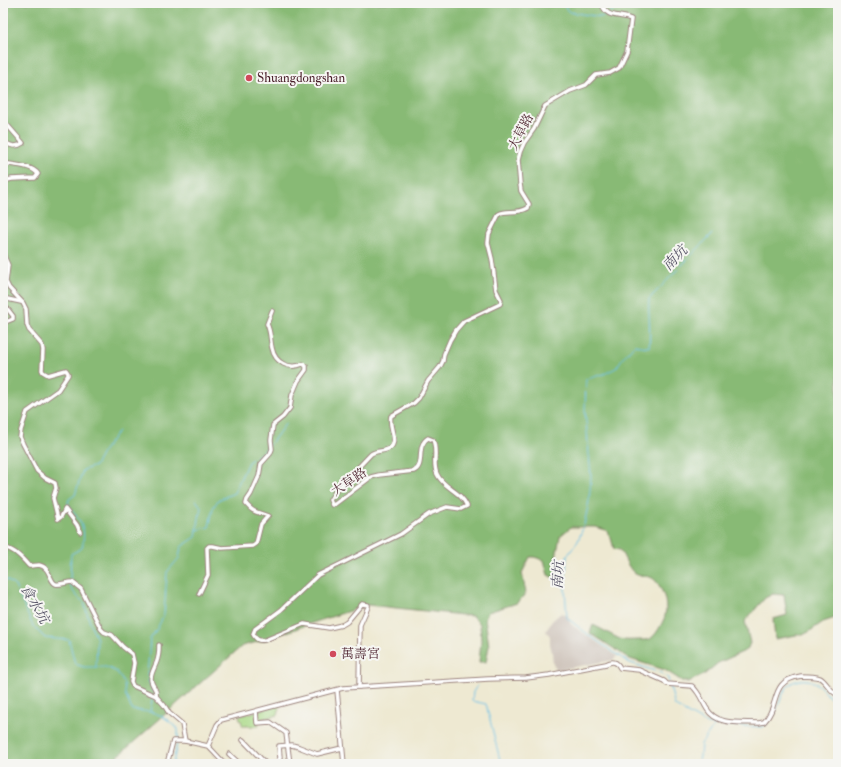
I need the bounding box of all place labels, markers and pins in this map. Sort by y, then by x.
place label: Shuangdongshan [257,70,345,86]
marker: Shuangdongshan [244,73,254,83]
place label: 萬壽宮 [341,646,380,662]
marker: 萬壽宮 [328,649,338,659]

